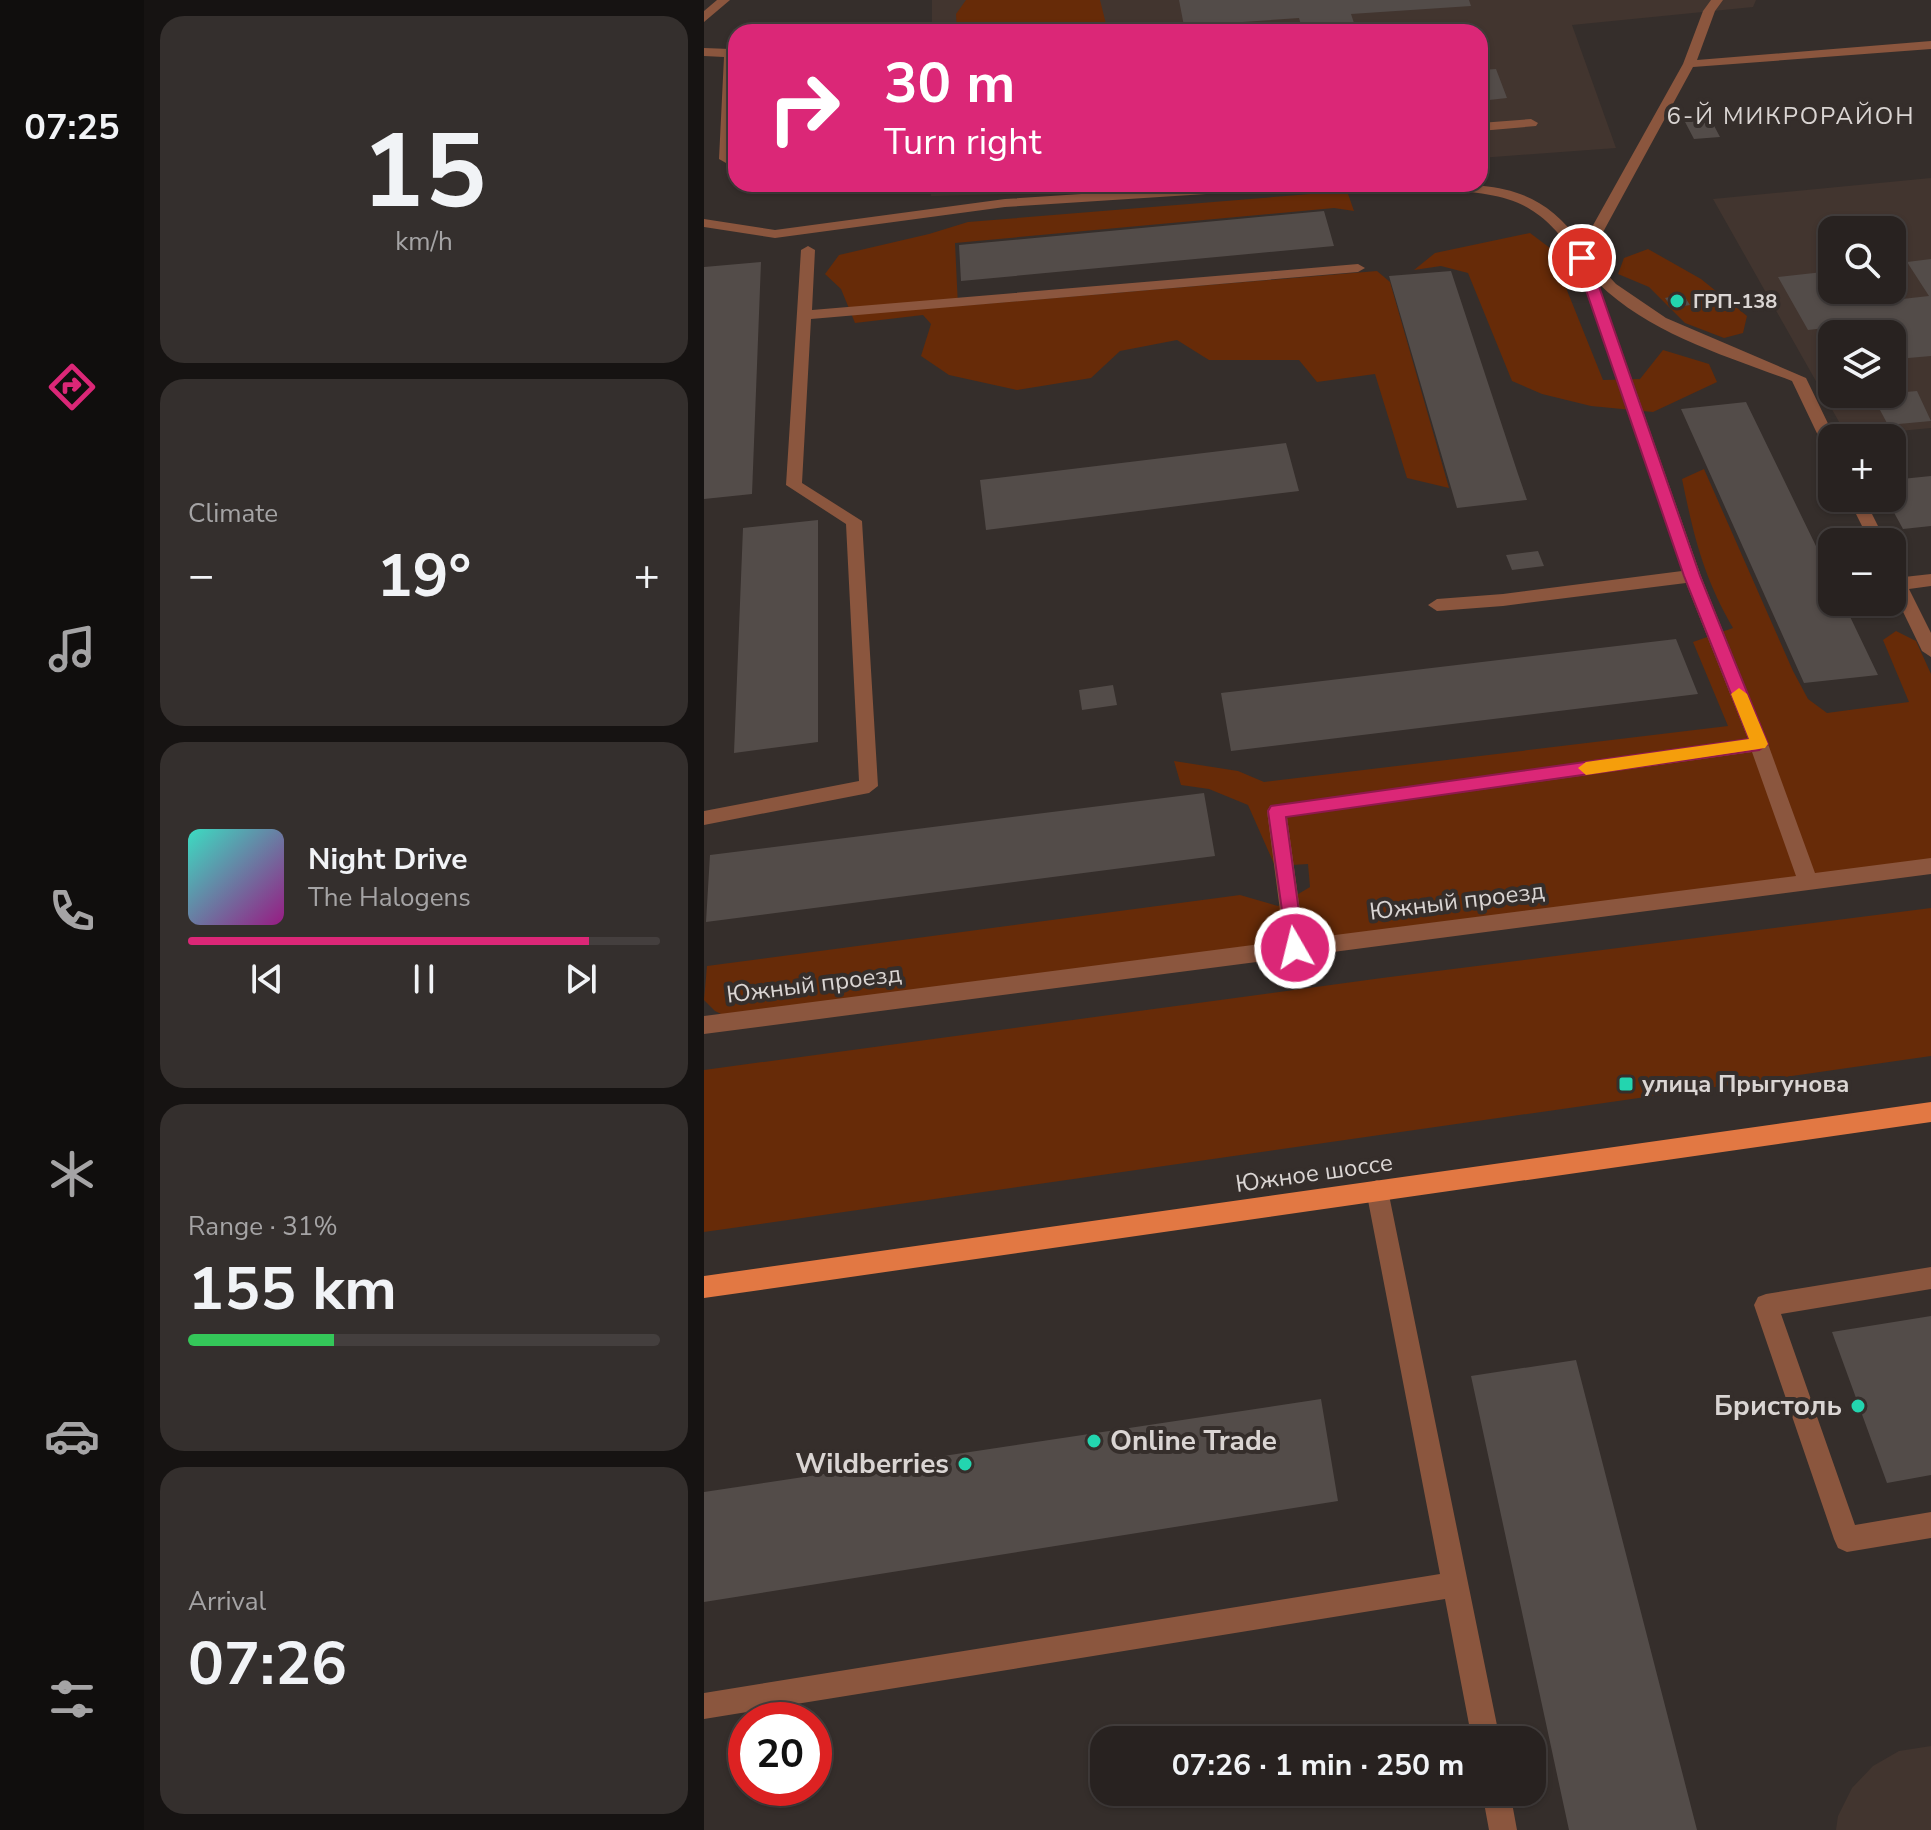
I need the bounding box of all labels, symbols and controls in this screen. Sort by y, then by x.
text: 30 m [884,45,1015,122]
icon: right [752,56,856,160]
district label: 6-Й МИКРОРАЙОН [1667,100,1915,132]
text: 15 [362,101,486,243]
text: 07:25 [24,103,120,152]
text: Turn right [884,118,1041,167]
map controls [1818,216,1906,616]
button: search [1818,216,1906,304]
text: km/h [395,224,453,259]
pin [1548,224,1616,292]
icon: arrive [1560,236,1604,280]
place label: ГРП-138 [1693,288,1777,315]
marker: ГРП-138 [1668,292,1686,310]
button: layers [1818,320,1906,408]
icon: directions [44,359,100,415]
button: + [1818,424,1906,512]
text: Climate [188,496,278,531]
button: − [1818,528,1906,616]
text: 19° [377,535,471,617]
text: − [188,546,214,606]
text: + [634,546,660,606]
icon: music [44,621,100,677]
text: Night Drive [308,839,467,880]
street label: Южный проезд [1368,874,1546,928]
text: The Halogens [308,880,471,915]
icon: phone [44,883,100,939]
position arrow [1253,906,1337,990]
icon: previous [245,957,289,1001]
icon: pause [402,957,446,1001]
icon: next [559,957,603,1001]
street label: Южный проезд [725,957,903,1011]
place label: улица Прыгунова [1642,1068,1850,1100]
marker: улица Прыгунова [1617,1075,1635,1093]
icon: climate [44,1146,100,1202]
street label: Южное шоссе [1233,1146,1395,1200]
text: Range · 31% [188,1209,338,1244]
text: 155 km [188,1248,397,1330]
place label: Бристоль [1714,1387,1842,1425]
marker: Бристоль [1849,1397,1867,1415]
icon: car [44,1408,100,1464]
place label: Online Trade [1110,1422,1277,1460]
marker: Online Trade [1085,1432,1103,1450]
place label: Wildberries [795,1445,949,1483]
marker: Wildberries [956,1455,974,1473]
text: Arrival [188,1584,266,1619]
text: 07:26 [188,1623,347,1705]
icon: filters [44,1671,100,1727]
speed limit sign: 20 [728,1702,832,1806]
text: 07:26 · 1 min · 250 m [1172,1745,1464,1786]

